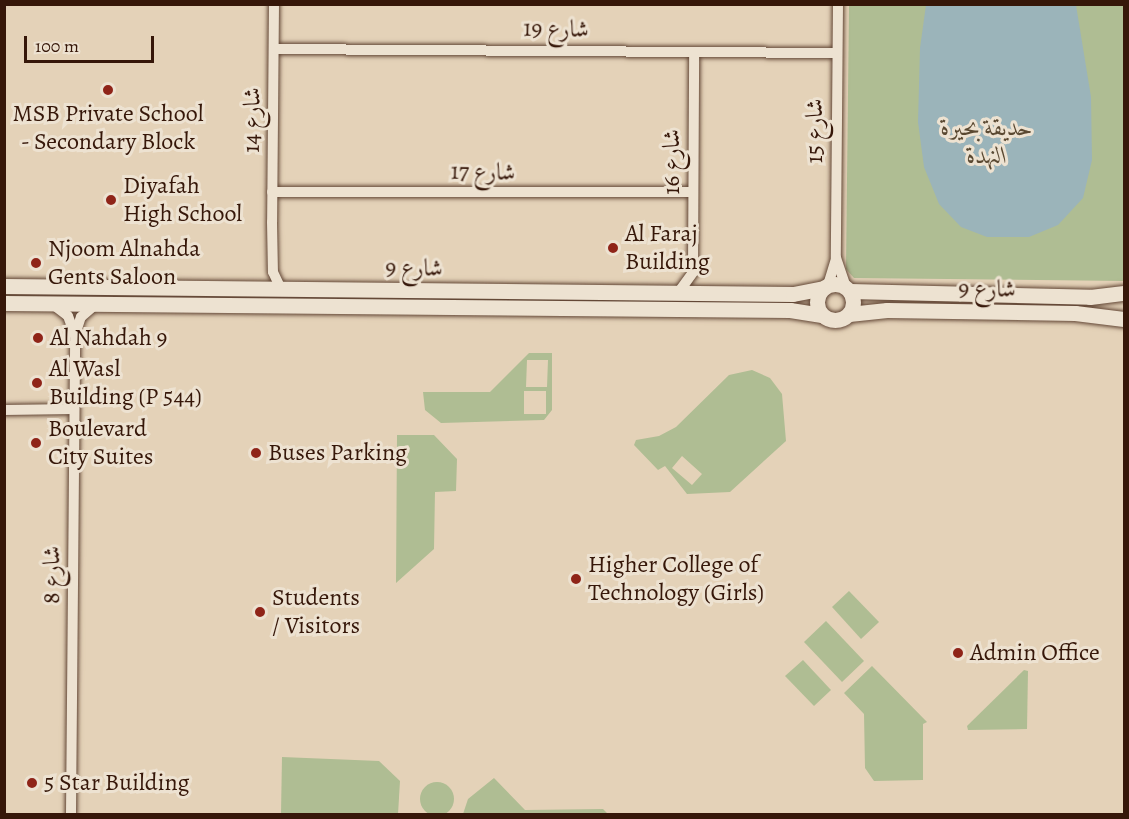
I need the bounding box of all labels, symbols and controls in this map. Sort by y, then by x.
street label: شارع 19 [523,14,589,44]
scale bar [27,24,158,62]
text: 100 m [35,34,79,58]
marker: MSB Private School - Secondary Block [101,83,115,97]
street label: شارع 14 [237,87,267,153]
street label: شارع 15 [801,99,829,163]
place label: MSB Private School - Secondary Block [13,100,203,156]
park label: حديقة بحيرة النهدة [941,114,1033,170]
street label: شارع 16 [658,129,686,195]
street label: شارع 17 [450,157,516,187]
place label: Diyafah High School [123,172,242,228]
marker: Diyafah High School [104,193,118,207]
place label: Al Faraj Building [625,220,710,276]
place label: Njoom Alnahda Gents Saloon [48,235,200,291]
marker: Al Faraj Building [606,241,620,255]
street label: شارع 9 [385,253,443,283]
marker: Njoom Alnahda Gents Saloon [29,256,43,270]
street label: شارع 9 [958,274,1016,304]
place label: Al Nahdah 9 [50,324,167,352]
marker: Al Nahdah 9 [31,331,45,345]
place label: Al Wasl Building (P 544) [49,355,202,411]
marker: Al Wasl Building (P 544) [30,376,44,390]
place label: Boulevard City Suites [48,415,153,471]
marker: Boulevard City Suites [29,436,43,450]
place label: Buses Parking [268,439,407,467]
marker: Buses Parking [249,446,263,460]
street label: شارع 8 [38,546,66,604]
place label: Higher College of Technology (Girls) [588,551,764,607]
marker: Higher College of Technology (Girls) [569,572,583,586]
place label: Students / Visitors [272,584,360,640]
marker: Students / Visitors [253,605,267,619]
place label: Admin Office [970,639,1100,667]
marker: Admin Office [951,646,965,660]
place label: 5 Star Building [44,769,190,797]
marker: 5 Star Building [25,776,39,790]

